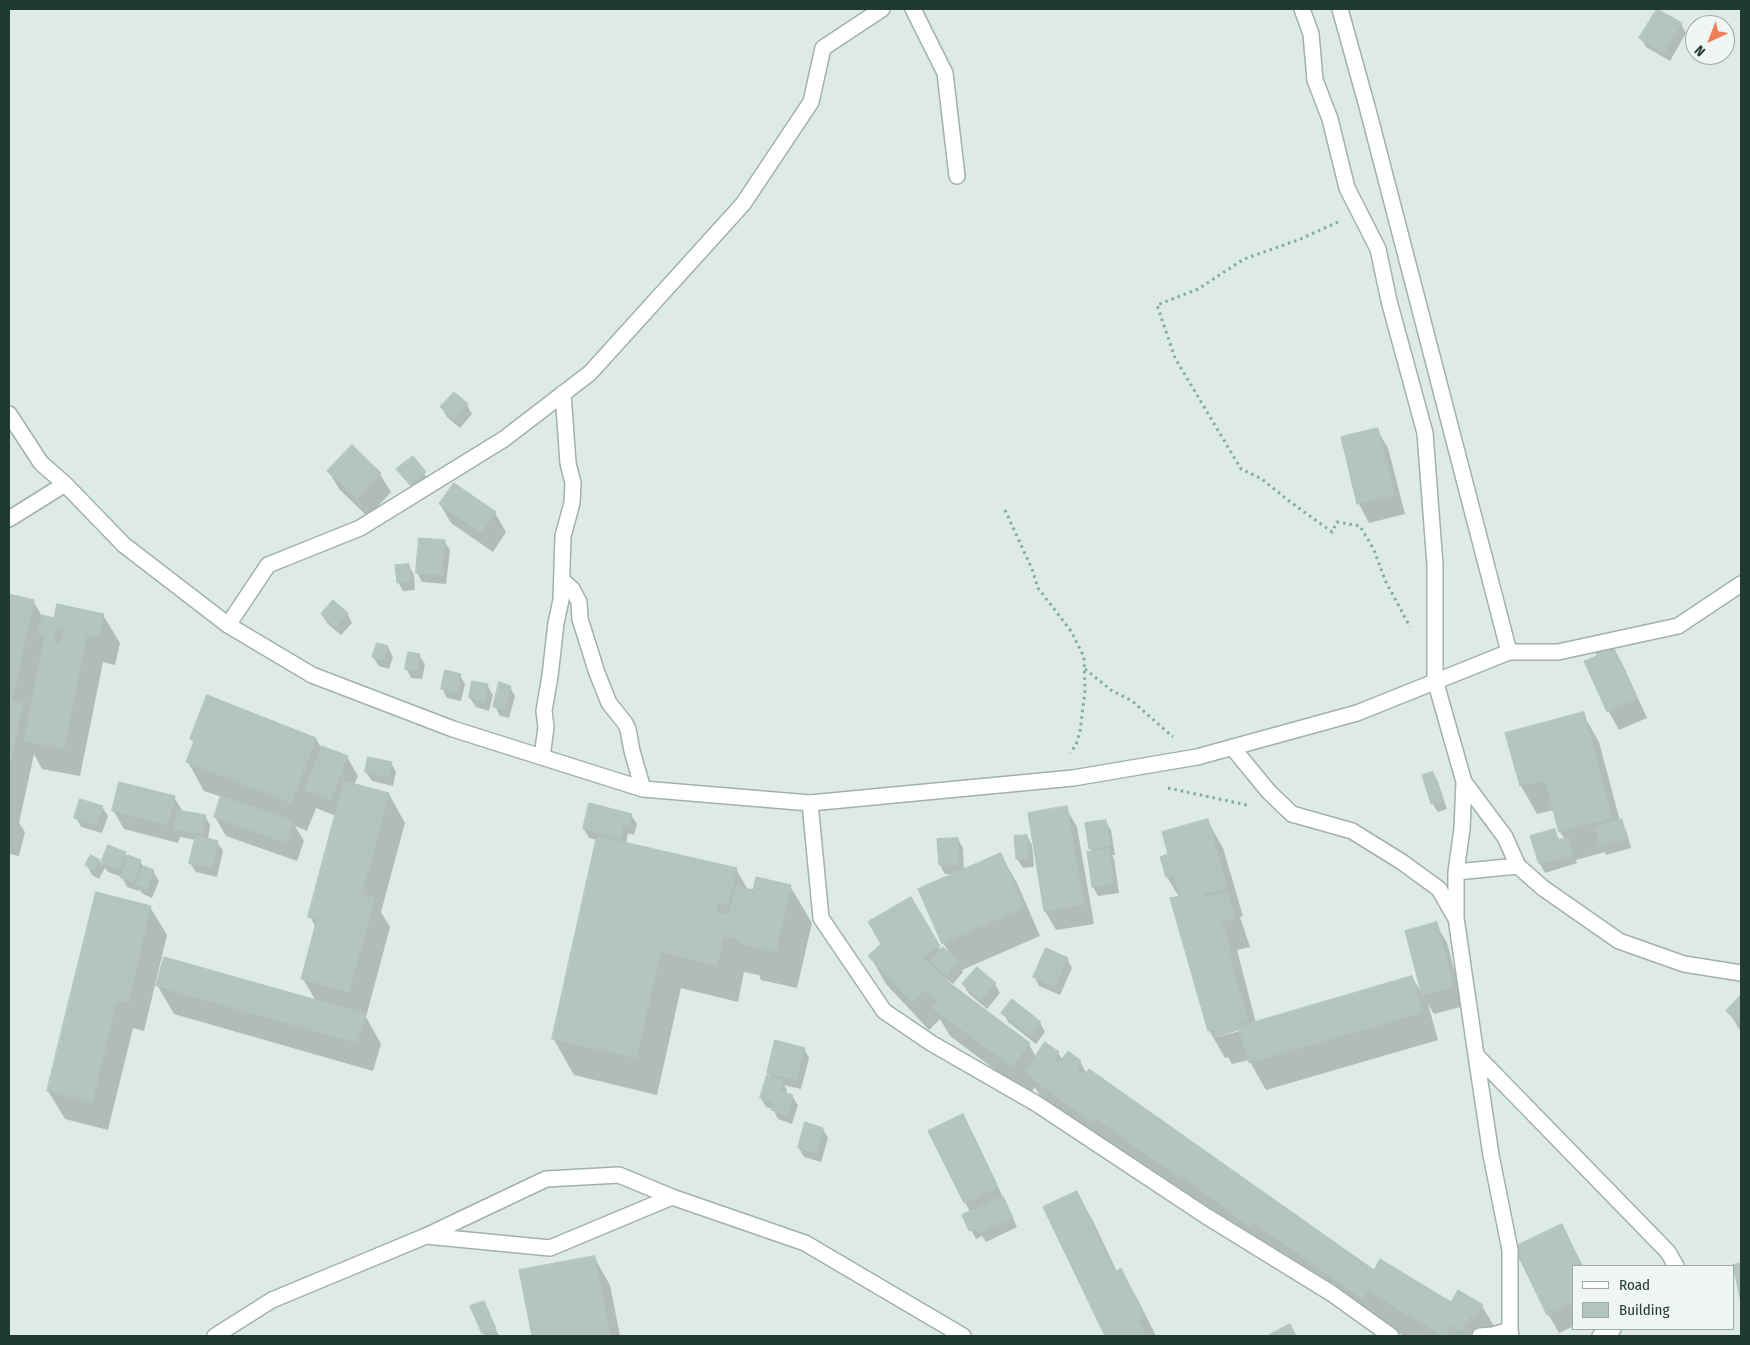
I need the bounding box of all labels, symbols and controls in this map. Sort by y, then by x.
north arrow [1685,15,1735,65]
text: N [1691,42,1709,60]
legend [1572,1265,1735,1330]
text: Road [1619,1276,1650,1294]
text: Building [1619,1301,1670,1319]

